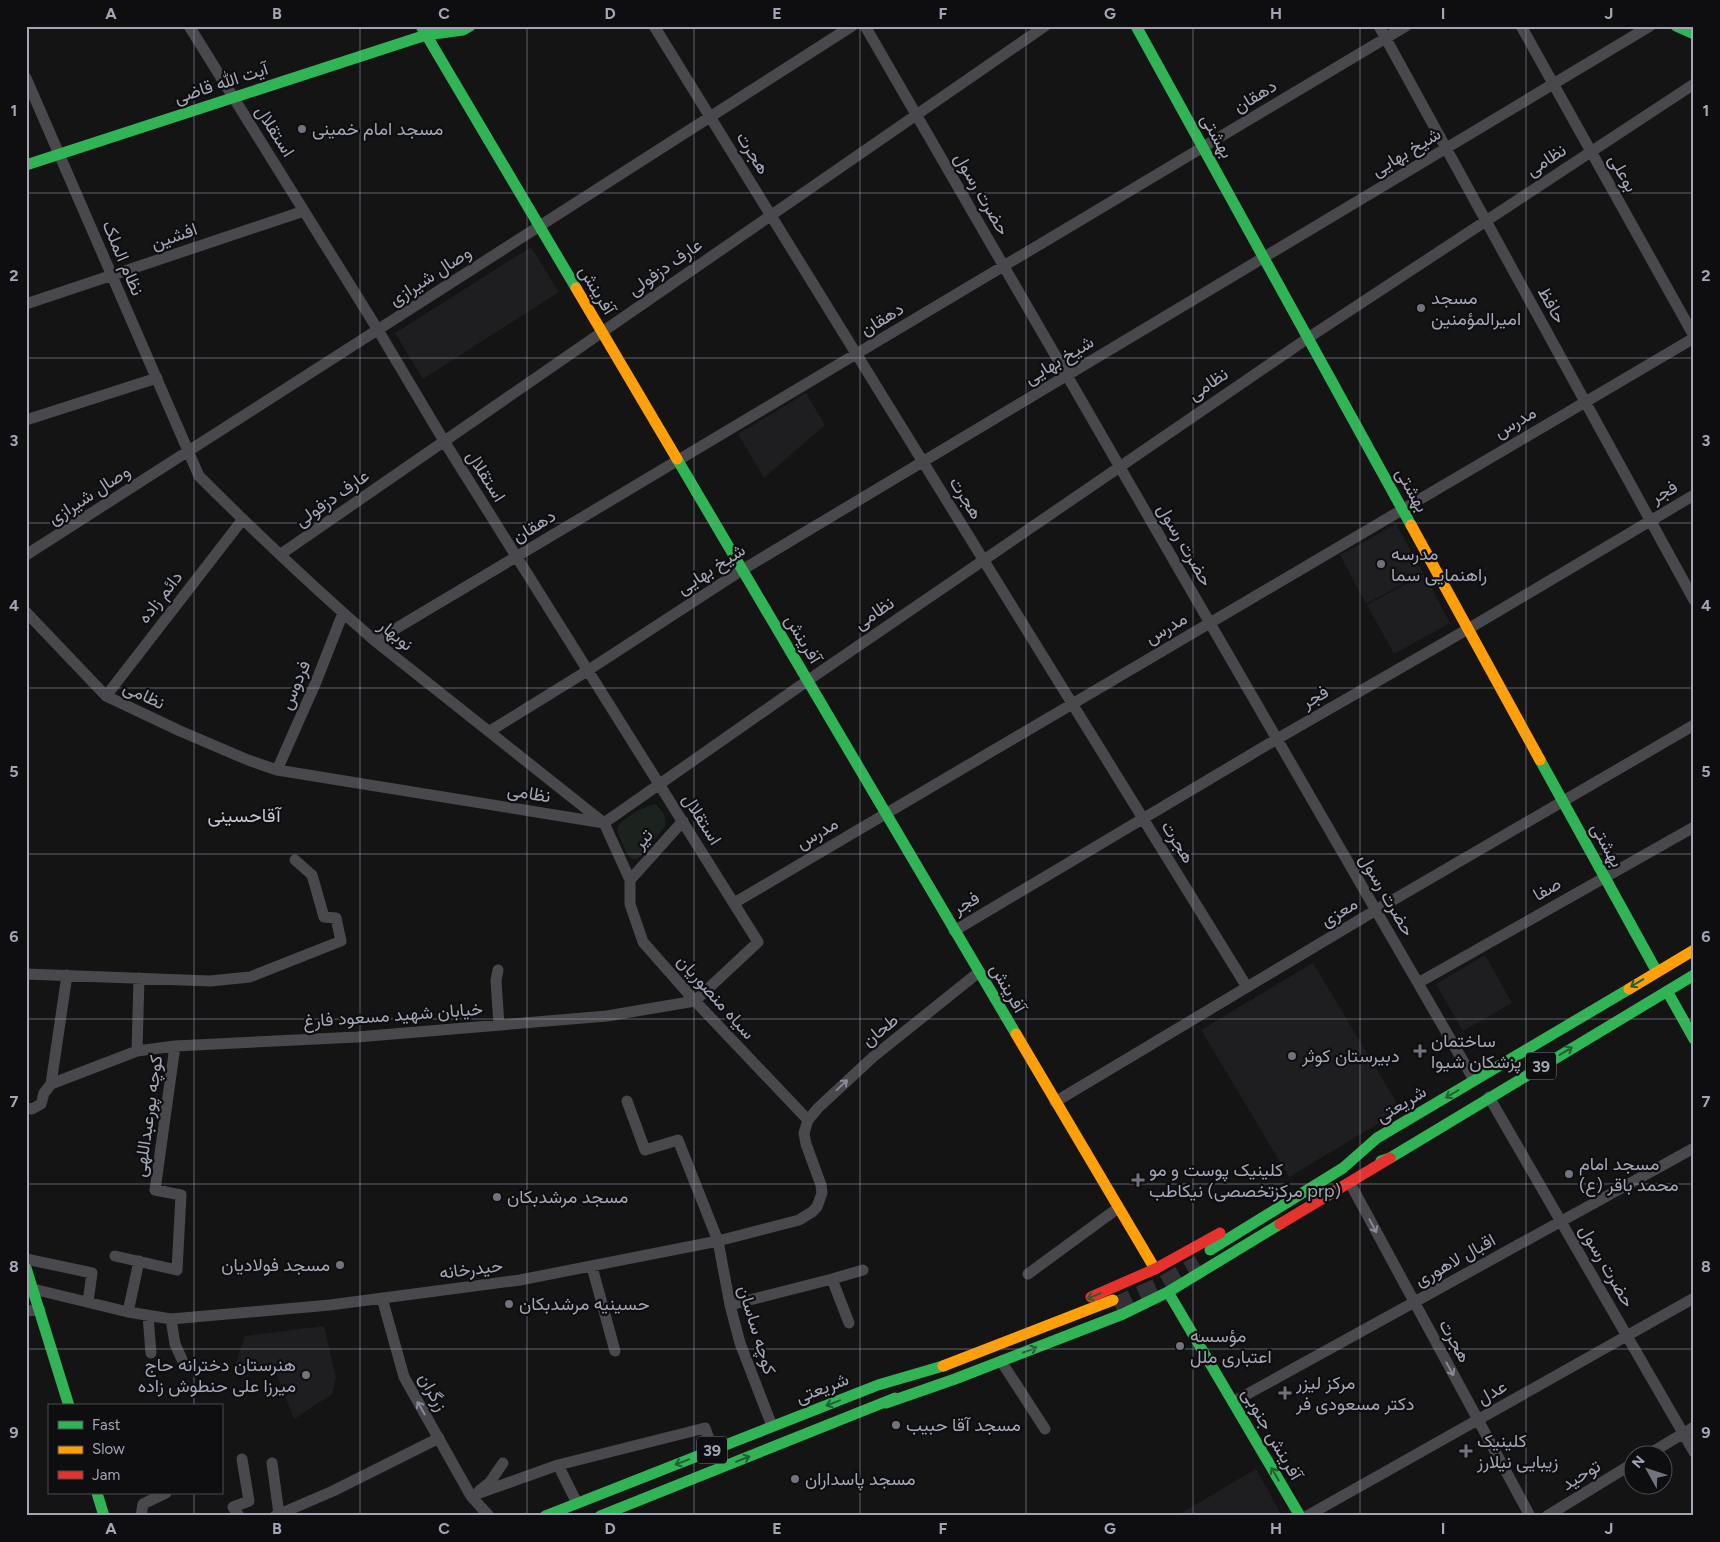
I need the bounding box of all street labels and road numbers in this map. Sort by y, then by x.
street label: آیت الله قاضی [171,57,273,109]
street label: دهقان [1229,74,1281,118]
street label: استقلال [251,101,299,161]
street label: بهشتی [1196,110,1238,162]
street label: شیخ بهایی [1367,123,1445,182]
street label: هجرت [731,128,775,178]
street label: نظامی [1522,139,1570,181]
street label: حضرت رسول [950,149,1014,239]
street label: بوعلی [1604,150,1642,196]
street label: نظام الملک [96,217,149,299]
street label: افشین [148,218,200,254]
street label: عارف دزفولی [624,233,706,301]
street label: وصال شیرازی [385,241,475,311]
street label: آفرینش [574,261,621,320]
street label: حافظ [1533,283,1571,327]
street label: دهقان [856,297,908,341]
street label: شیخ بهایی [1020,331,1098,390]
street label: نظامی [1184,363,1232,405]
street label: مدرس [1490,401,1540,443]
street label: استقلال [462,446,510,506]
street label: وصال شیرازی [44,460,134,530]
street label: عارف دزفولی [291,464,373,532]
street label: بهشتی [1391,464,1433,516]
street label: هجرت [944,473,988,523]
street label: فجر [1646,476,1681,509]
street label: حضرت رسول [1153,500,1217,590]
street label: دهقان [508,504,560,548]
street label: شیخ بهایی [673,539,750,600]
street label: دائم زاده [133,566,188,628]
street label: نظامی [850,592,898,634]
street label: مدرس [1141,607,1191,649]
street label: آفرینش [780,610,827,669]
street label: نوبهار [373,614,418,656]
street label: فردوس [275,657,315,713]
street label: نظامی [120,676,168,714]
street label: فجر [1297,681,1332,714]
street label: نظامی [506,779,552,807]
street label: استقلال [678,789,726,849]
street label: مدرس [792,812,842,854]
street label: هجرت [1156,817,1200,867]
street label: بهشتی [1586,819,1628,871]
street label: تیر [628,824,658,854]
street label: حضرت رسول [1355,850,1419,940]
street label: صفا [1529,872,1565,906]
street label: فجر [948,887,983,920]
street label: معزی [1316,892,1362,932]
street label: سیاه منصوریان [672,950,760,1044]
street label: آفرینش [985,959,1032,1018]
street label: خیابان شهید مسعود فارغ [302,998,484,1033]
street label: طحان [857,1009,903,1051]
road number: 39 [1526,1052,1556,1080]
street label: کوچه پورعبداللهی [129,1054,168,1178]
street label: شریعتی [1372,1080,1430,1128]
street label: حضرت رسول [1575,1221,1639,1311]
street label: اقبال لاهوری [1411,1229,1499,1291]
street label: حیدرخانه [438,1254,504,1284]
street label: کوچه ساسان [732,1283,781,1377]
street label: هجرت [1434,1316,1476,1366]
street label: شریعتی [792,1368,852,1408]
street label: زرگران [414,1369,452,1415]
street label: عدل [1473,1375,1511,1409]
street label: آفرینش جنوبی [1237,1384,1308,1485]
road number: 39 [697,1436,727,1464]
street label: توحید [1557,1455,1605,1495]

